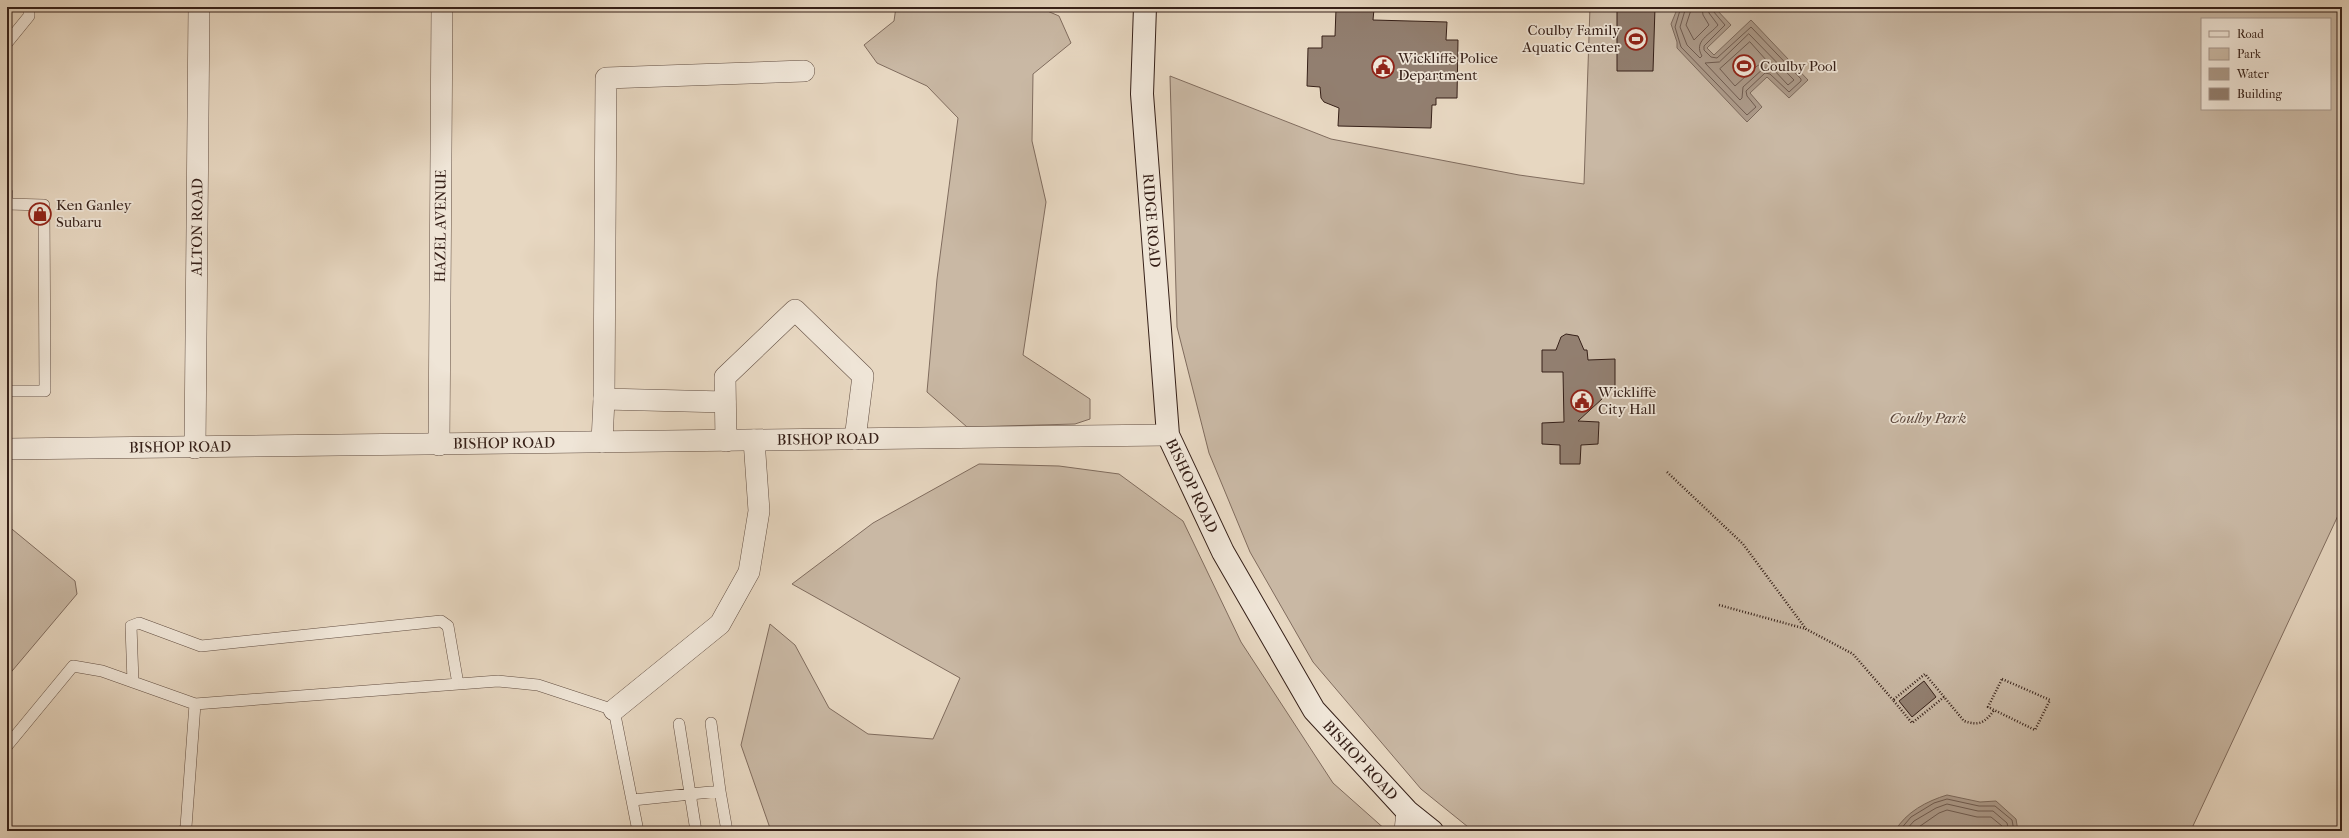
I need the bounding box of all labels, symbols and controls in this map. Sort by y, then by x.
legend [2201,18,2331,110]
place label: Coulby Family Aquatic Center [1521,21,1621,56]
sports icon: Coulby Family Aquatic Center [1623,26,1649,52]
text: Road [2237,27,2264,41]
text: Park [2237,47,2262,61]
place label: Wickliffe Police Department [1397,49,1499,84]
sports icon: Coulby Pool [1731,53,1757,79]
public building icon: Wickliffe Police Department [1370,54,1396,80]
place label: Coulby Pool [1760,57,1837,75]
text: Water [2236,67,2270,81]
text: Building [2237,87,2282,101]
street label: HAZEL AVENUE [431,169,450,283]
street label: RIDGE ROAD [1139,173,1164,268]
street label: ALTON ROAD [188,178,206,277]
place label: Ken Ganley Subaru [56,196,133,231]
shop icon: Ken Ganley Subaru [27,201,53,227]
place label: Wickliffe City Hall [1597,383,1657,418]
public building icon: Wickliffe City Hall [1569,388,1595,414]
park label: Coulby Park [1890,409,1966,427]
street label: BISHOP ROAD [777,429,879,449]
street label: BISHOP ROAD [453,433,555,453]
street label: BISHOP ROAD [1162,436,1222,536]
street label: BISHOP ROAD [129,437,231,457]
street label: BISHOP ROAD [1319,717,1402,804]

